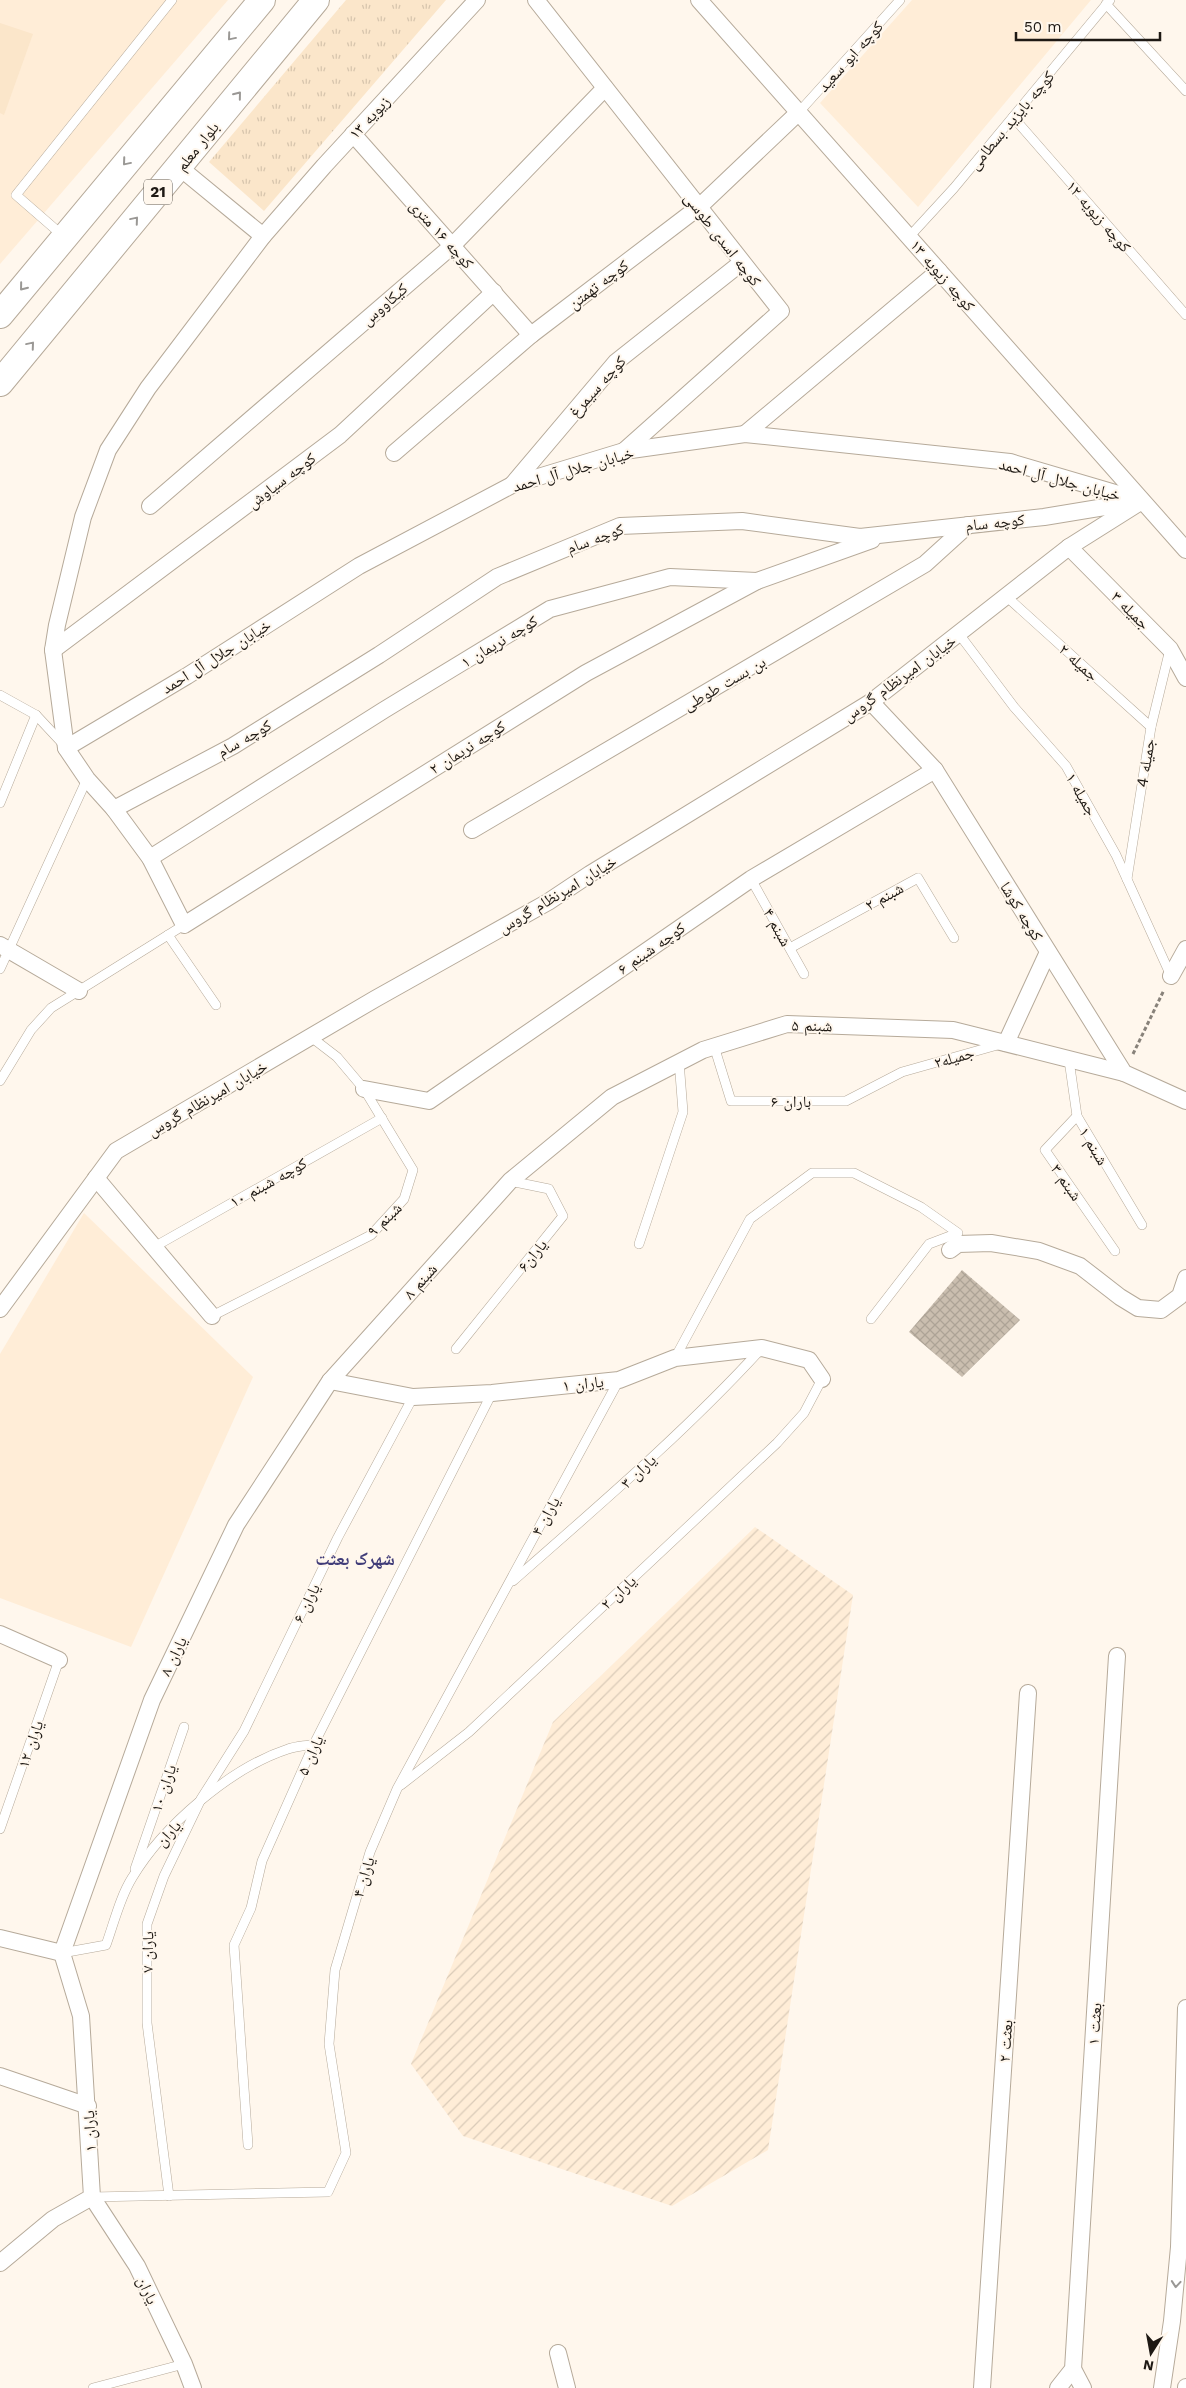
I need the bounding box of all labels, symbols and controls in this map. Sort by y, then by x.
scale bar [1016,10,1160,42]
street label: کوچه ابو سعید [814,17,887,96]
text: 50 m [1024,18,1061,36]
one-way arrow [228,32,237,41]
street label: کوچه بایزید بسطامی [964,67,1059,174]
one-way arrow [233,92,241,101]
street label: زیویه ۱۳ [345,92,394,143]
street label: بلوار معلم [172,118,224,175]
one-way arrow [124,156,132,165]
street label: کوچه زیویه ۱۲ [1062,177,1135,256]
road number: 21 [144,180,172,204]
street label: کوچه اسدی طوسی [679,189,765,291]
street label: کوچه ۱۶ متری [405,196,478,274]
one-way arrow [129,217,138,226]
street label: کوچه زیویه ۱۳ [906,236,979,315]
street label: کوچه تهمتن [565,255,633,314]
street label: کیکاووس [357,279,412,330]
one-way arrow [20,281,29,290]
one-way arrow [26,342,35,351]
street label: کوچه سیمرغ [565,351,631,422]
street label: خیابان جلال آل احمد [510,443,636,497]
street label: کوچه سیاوش [243,448,320,513]
street label: خیابان جلال آل احمد [997,454,1123,506]
street label: کوچه سام [965,510,1026,536]
street label: کوچه سام [564,519,627,558]
street label: جمیله ۳ [1108,587,1154,633]
street label: کوچه نریمان ۱ [457,611,542,673]
street label: خیابان جلال آل احمد [158,615,275,698]
street label: خیابان امیرنظام گروس [839,631,960,727]
street label: جمیله ۲ [1055,640,1102,685]
street label: بن بست طوطی [680,652,769,716]
street label: کوچه سام [214,715,276,762]
street label: کوچه نریمان ۲ [426,716,510,779]
street label: جمیله 4 [1132,737,1159,789]
street label: جمیله ۱ [1062,769,1101,819]
street label: خیابان امیرنظام گروس [494,851,621,938]
street label: شبنم ۲ [862,878,907,916]
street label: کوچه کوشا [996,878,1047,944]
street label: شبنم ۴ [758,905,796,950]
street label: کوچه شبنم ۶ [614,918,690,979]
street label: شبنم ۵ [791,1016,833,1036]
street label: جمیله۲ [932,1043,976,1072]
street label: خیابان امیرنظام گروس [144,1056,271,1141]
street label: باران ۶ [771,1092,811,1112]
street label: شبنم ۱ [1074,1124,1112,1169]
street label: کوچه شبنم ۱۰ [226,1153,311,1212]
street label: شبنم ۳ [1046,1160,1086,1205]
street label: شبنم ۹ [363,1198,406,1241]
street label: یاران۶ [514,1235,552,1276]
street label: شبنم ۸ [400,1260,442,1304]
street label: یاران ۱ [561,1372,605,1396]
street label: یاران ۳ [617,1450,661,1493]
street label: یاران ۴ [527,1493,565,1540]
district label: شهرک بعثت [315,1548,395,1570]
street label: یاران ۲ [597,1571,641,1614]
street label: یاران ۶ [289,1580,325,1626]
street label: یاران ۸ [156,1633,192,1679]
street label: یاران ۱۲ [14,1718,48,1771]
street label: یاران ۵ [293,1732,328,1778]
street label: یاران ۱۰ [147,1762,181,1815]
street label: یاران [152,1816,186,1851]
street label: یاران ۴ [348,1855,380,1900]
street label: یاران ۷ [138,1931,158,1973]
street label: بعثت ۱ [1084,2002,1105,2046]
street label: بعثت ۲ [995,2019,1016,2063]
street label: یاران ۱ [79,2110,101,2152]
street label: یاران [132,2273,162,2308]
one-way arrow [1171,2281,1182,2289]
north arrow [1126,2328,1176,2378]
text: N [1142,2357,1155,2375]

